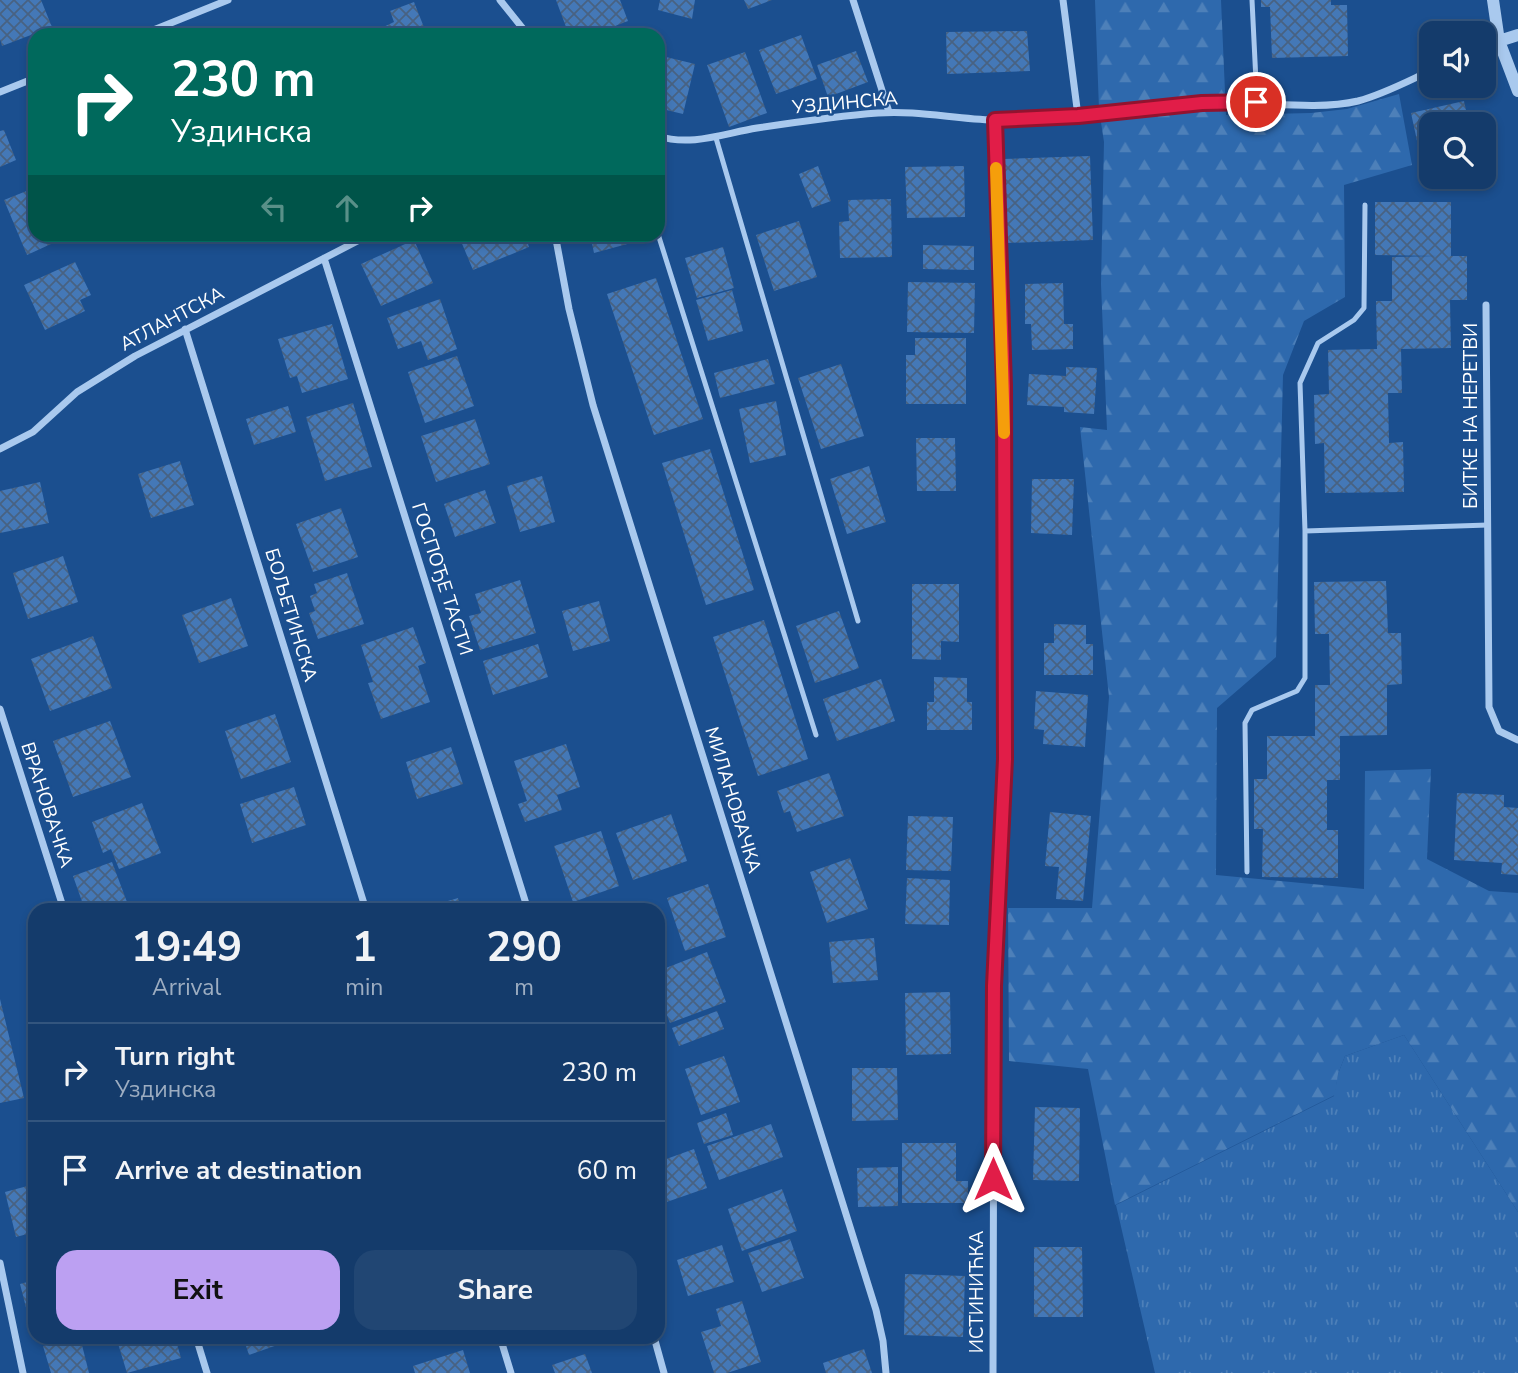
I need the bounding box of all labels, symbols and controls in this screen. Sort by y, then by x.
map controls [1419,21,1496,189]
button: sound [1419,21,1496,98]
text: 230 m [171,46,315,113]
icon: right [56,56,147,147]
pin [1226,72,1286,132]
icon: arrive [1237,83,1275,121]
street label: УЗДИНСКА [790,85,899,121]
text: Уздинска [171,110,312,153]
button: search [1419,112,1496,189]
icon: left [255,189,293,227]
icon: ahead [328,189,366,227]
icon: right [401,189,439,227]
street label: АТЛАНТСКА [115,281,229,357]
street label: БИТКЕ НА НЕРЕТВИ [1458,323,1484,509]
street label: ГОСПОЂЕ ТАСТИ [405,499,479,659]
street label: БОЉЕТИНСКА [258,545,324,685]
street label: МИЛАНОВАЧКА [698,724,768,876]
street label: ВРАНОВАЧКА [14,739,80,871]
text: 19:49 [131,919,242,976]
text: 1 [352,919,377,976]
text: 290 [486,919,562,976]
text: Arrival [152,972,221,1003]
text: min [345,972,383,1003]
text: m [514,972,534,1003]
text: Turn right [115,1039,234,1074]
icon: right [56,1053,94,1091]
text: 230 m [561,1055,637,1090]
text: Уздинска [115,1074,217,1105]
position arrow [956,1142,1030,1216]
icon: arrive [56,1151,94,1189]
text: Arrive at destination [115,1153,362,1188]
text: 60 m [577,1153,637,1188]
street label: ИСТИНИЋКА [964,1231,990,1353]
button: Exit [56,1250,340,1330]
button: Share [354,1250,637,1330]

